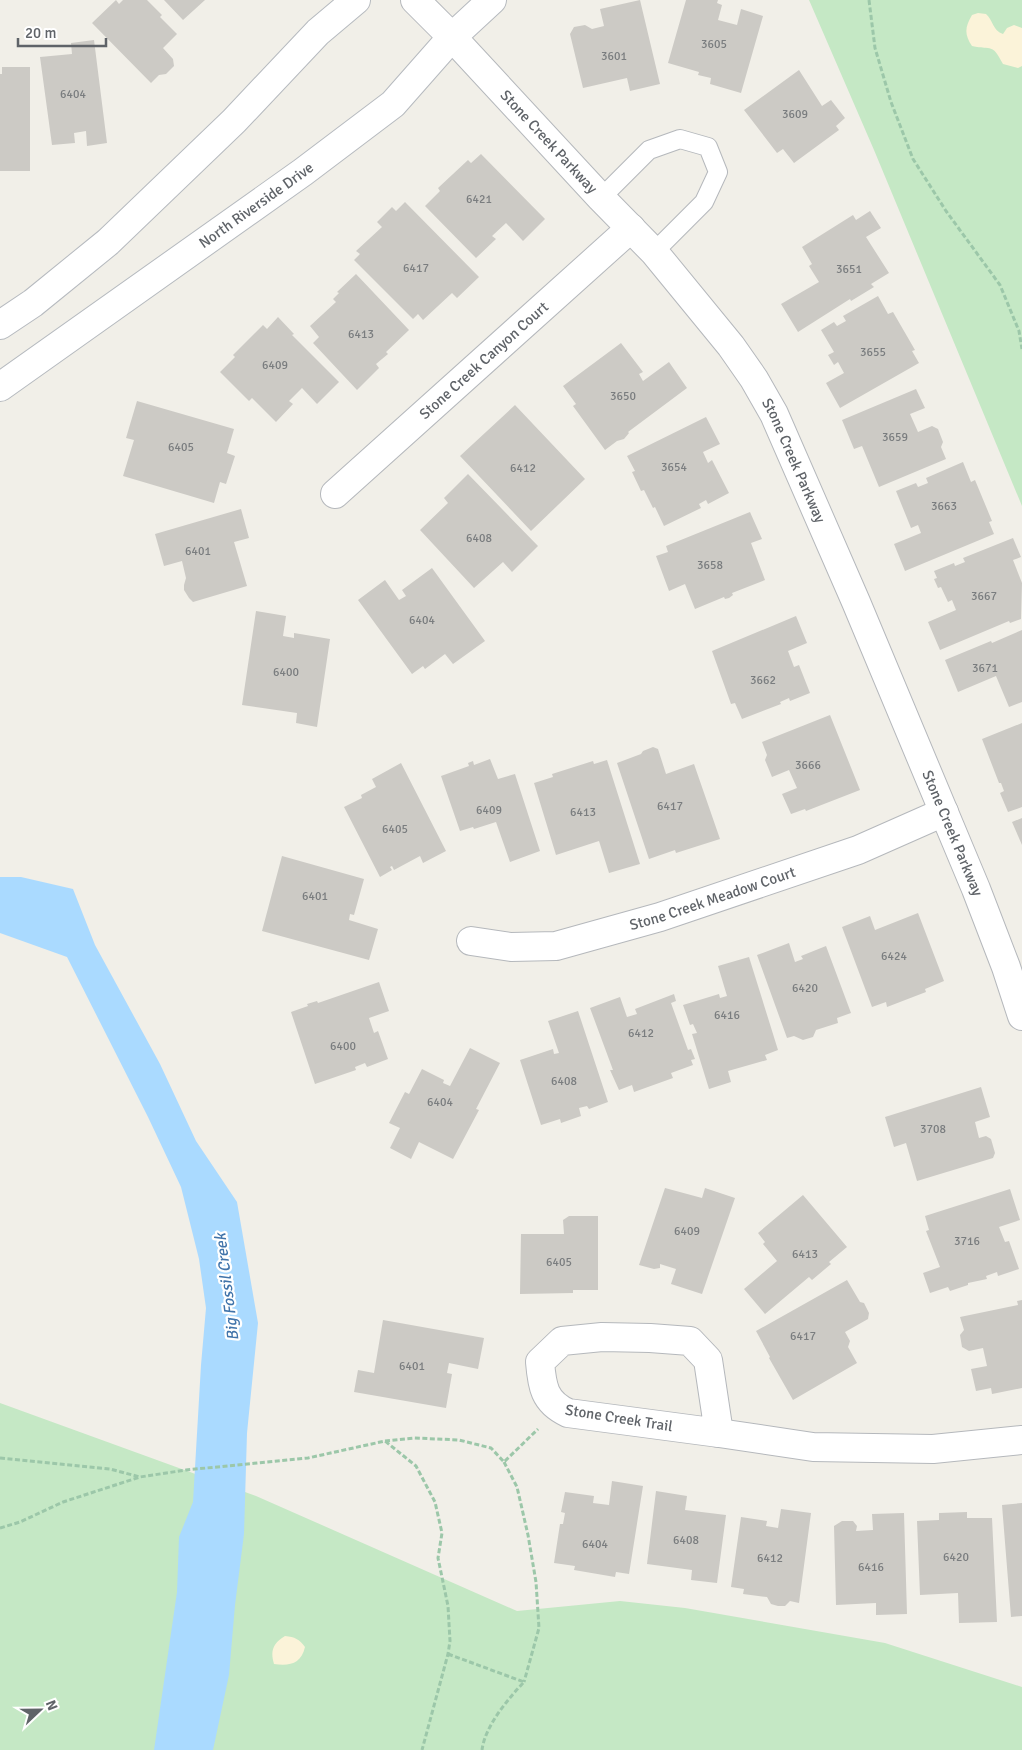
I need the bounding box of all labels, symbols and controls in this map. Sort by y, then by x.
scale bar [18,15,105,47]
text: 20 m [25,24,56,42]
house number: 3605 [701,37,727,52]
house number: 3601 [601,49,627,64]
street label: Stone Creek Parkway [497,86,601,197]
house number: 6404 [60,87,86,102]
house number: 3609 [782,107,808,122]
street label: North Riverside Drive [195,158,317,252]
house number: 6421 [466,192,492,207]
house number: 6417 [403,261,429,276]
house number: 3651 [836,262,862,277]
street label: Stone Creek Canyon Court [416,298,552,423]
house number: 6413 [348,327,374,342]
house number: 3655 [860,345,886,360]
house number: 6409 [262,358,288,373]
house number: 3650 [610,389,636,404]
street label: Stone Creek Parkway [758,395,829,526]
house number: 3659 [882,430,908,445]
house number: 6405 [168,440,194,455]
house number: 3654 [661,460,687,475]
house number: 6412 [510,461,536,476]
house number: 3663 [931,499,957,514]
house number: 6408 [466,531,492,546]
house number: 6401 [185,544,211,559]
house number: 3658 [697,558,723,573]
house number: 3667 [971,589,997,604]
house number: 6404 [409,613,435,628]
house number: 3671 [972,661,998,676]
house number: 6400 [273,665,299,680]
house number: 3662 [750,673,776,688]
house number: 3666 [795,758,821,773]
street label: Stone Creek Parkway [918,768,987,898]
house number: 6417 [657,799,683,814]
house number: 6409 [476,803,502,818]
house number: 6413 [570,805,596,820]
house number: 6405 [382,822,408,837]
street label: Stone Creek Meadow Court [628,863,798,934]
house number: 6401 [302,889,328,904]
house number: 6424 [881,949,907,964]
house number: 6420 [792,981,818,996]
house number: 6416 [714,1008,740,1023]
house number: 6412 [628,1026,654,1041]
house number: 6400 [330,1039,356,1054]
house number: 6408 [551,1074,577,1089]
house number: 6404 [427,1095,453,1110]
house number: 3708 [920,1122,946,1137]
house number: 6409 [674,1224,700,1239]
water label: Big Fossil Creek [210,1230,244,1342]
house number: 3716 [954,1234,980,1249]
house number: 6413 [792,1247,818,1262]
house number: 6405 [546,1255,572,1270]
house number: 6417 [790,1329,816,1344]
house number: 6401 [399,1359,425,1374]
street label: Stone Creek Trail [564,1401,674,1435]
house number: 6408 [673,1533,699,1548]
house number: 6404 [582,1537,608,1552]
house number: 6420 [943,1550,969,1565]
house number: 6412 [757,1551,783,1566]
house number: 6416 [858,1560,884,1575]
north arrow [15,1685,65,1735]
text: N [42,1698,61,1713]

